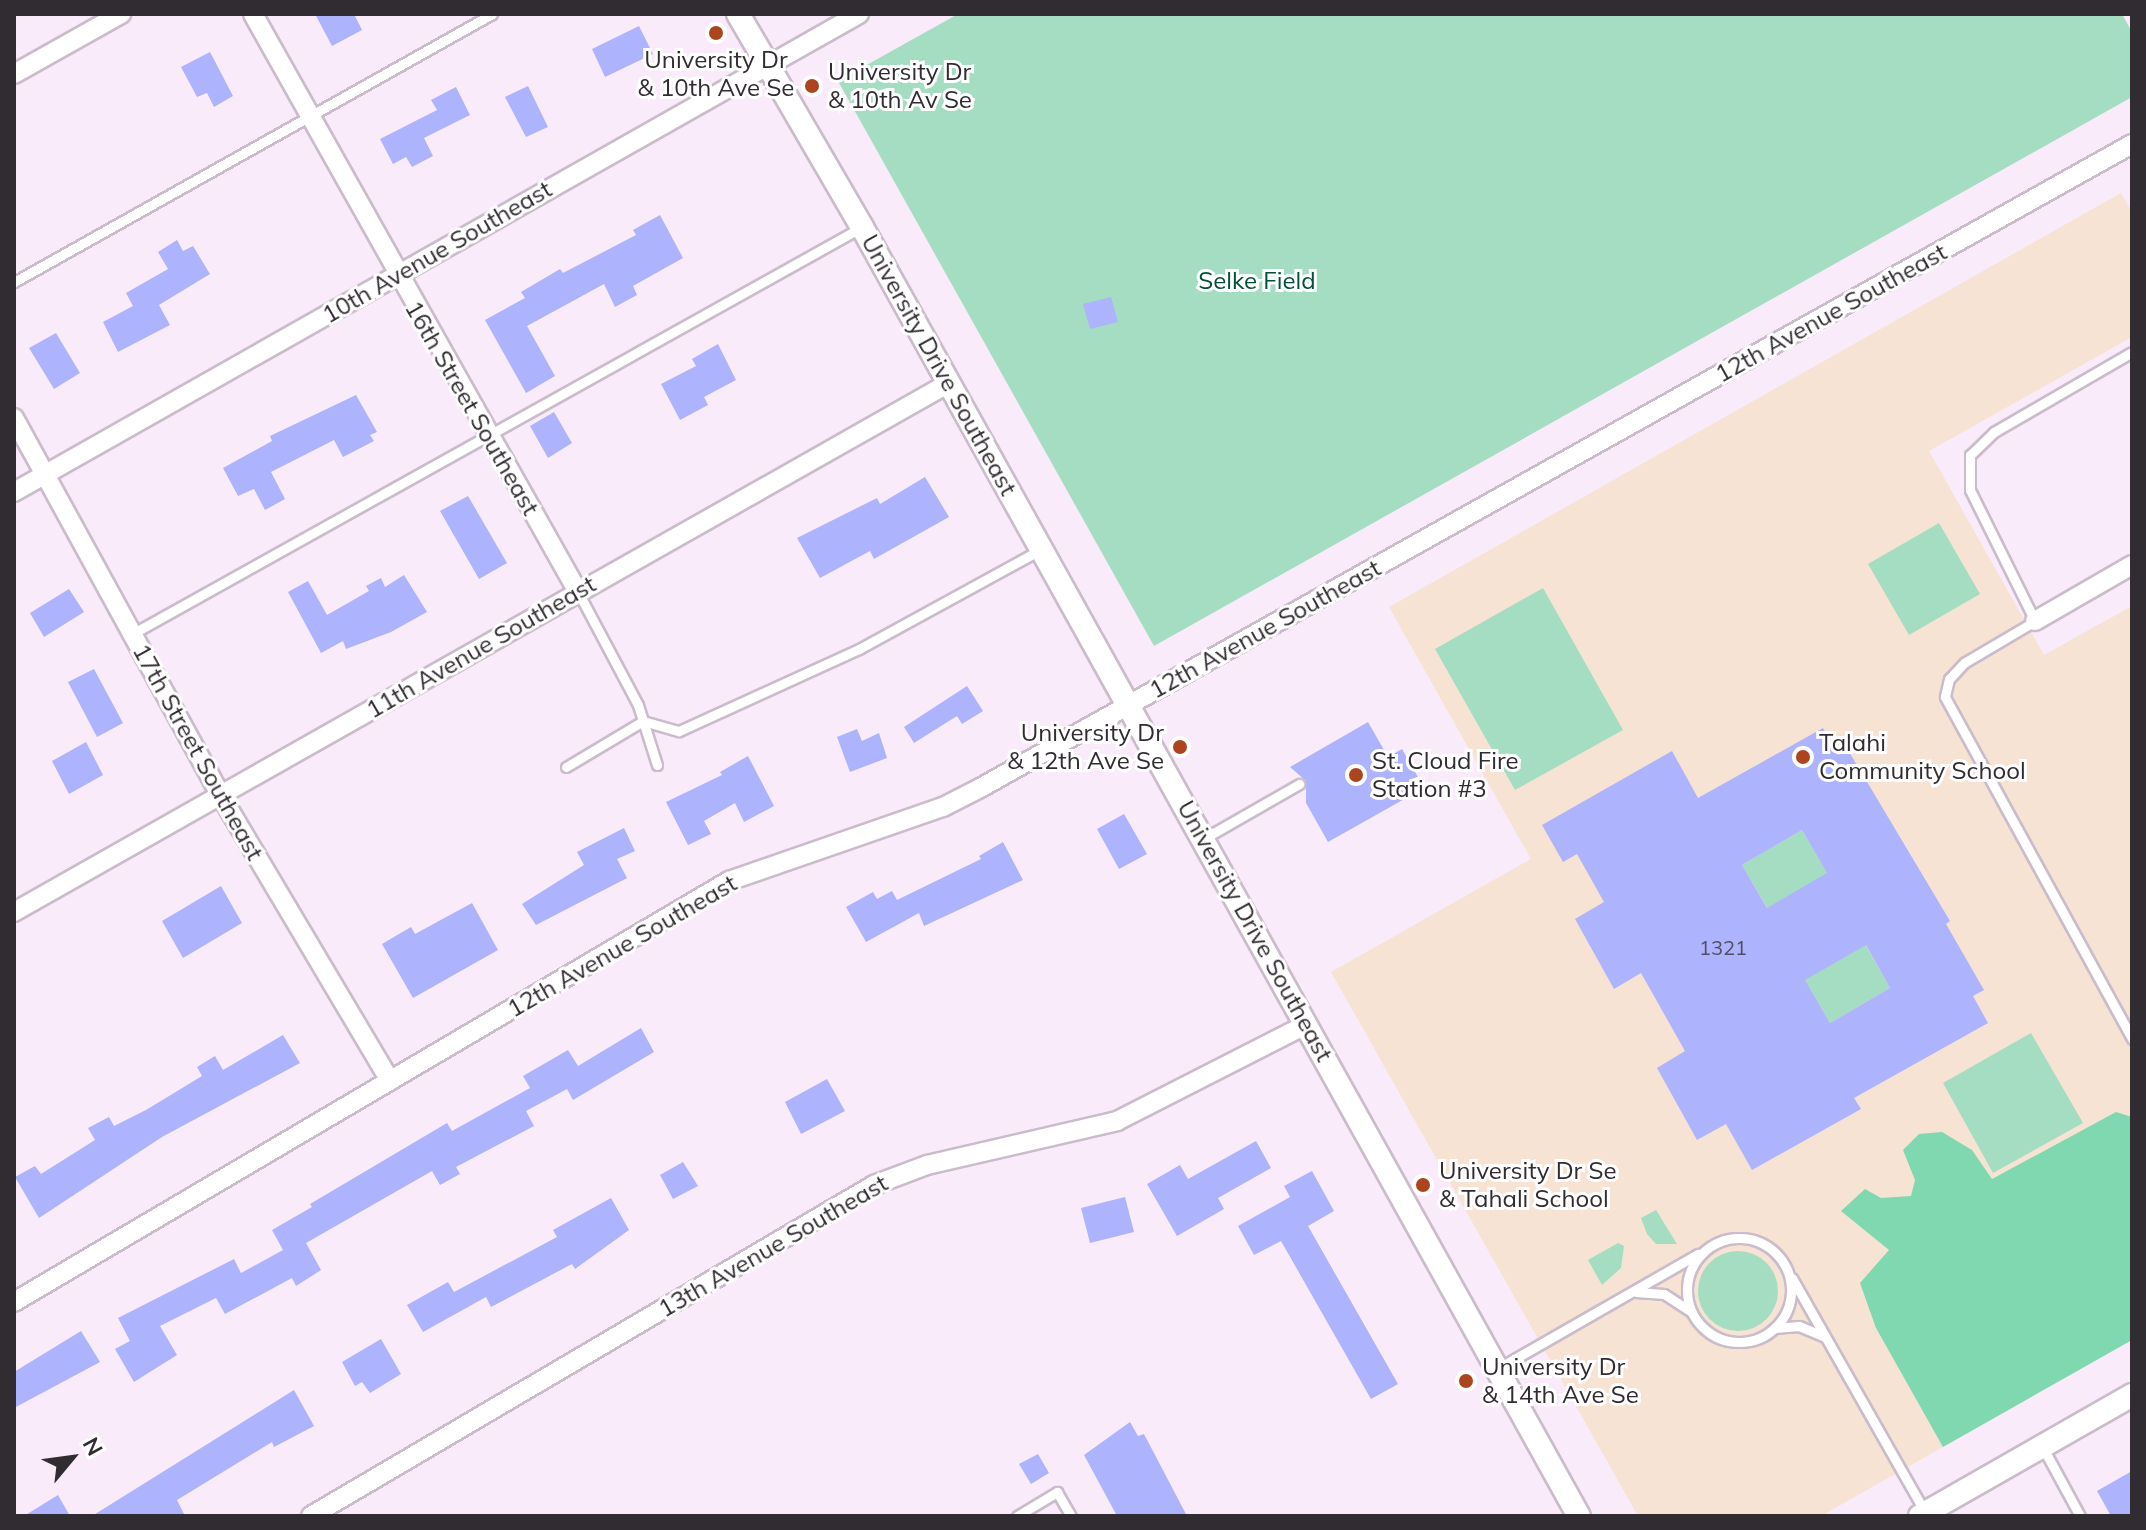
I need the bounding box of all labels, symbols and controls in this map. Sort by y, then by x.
marker: University Dr & 10th Ave Se [707,24,725,42]
place label: University Dr & 10th Ave Se [638,46,794,102]
place label: University Dr & 10th Av Se [828,58,972,114]
marker: University Dr & 10th Av Se [803,77,821,95]
street label: 10th Avenue Southeast [317,175,557,329]
street label: University Drive Southeast [855,230,1023,500]
street label: 12th Avenue Southeast [1710,237,1952,389]
park label: Selke Field [1198,267,1316,295]
street label: 16th Street Southeast [399,296,545,520]
street label: 12th Avenue Southeast [1144,553,1386,705]
street label: 11th Avenue Southeast [361,570,601,724]
street label: 17th Street Southeast [127,639,269,865]
place label: University Dr & 12th Ave Se [1007,719,1164,775]
place label: Talahi Community School [1819,729,2026,785]
marker: University Dr & 12th Ave Se [1171,738,1189,756]
place label: St. Cloud Fire Station #3 [1372,747,1519,803]
marker: Talahi Community School [1794,748,1812,766]
marker: St. Cloud Fire Station #3 [1347,766,1365,784]
street label: University Drive Southeast [1171,796,1339,1066]
street label: 12th Avenue Southeast [502,869,742,1023]
house number: 1321 [1699,935,1747,959]
place label: University Dr Se & Tahali School [1439,1157,1617,1213]
street label: 13th Avenue Southeast [653,1169,893,1323]
marker: University Dr Se & Tahali School [1414,1176,1432,1194]
place label: University Dr & 14th Ave Se [1482,1353,1639,1409]
marker: University Dr & 14th Ave Se [1457,1372,1475,1390]
north arrow [32,1418,112,1498]
text: N [77,1432,109,1460]

